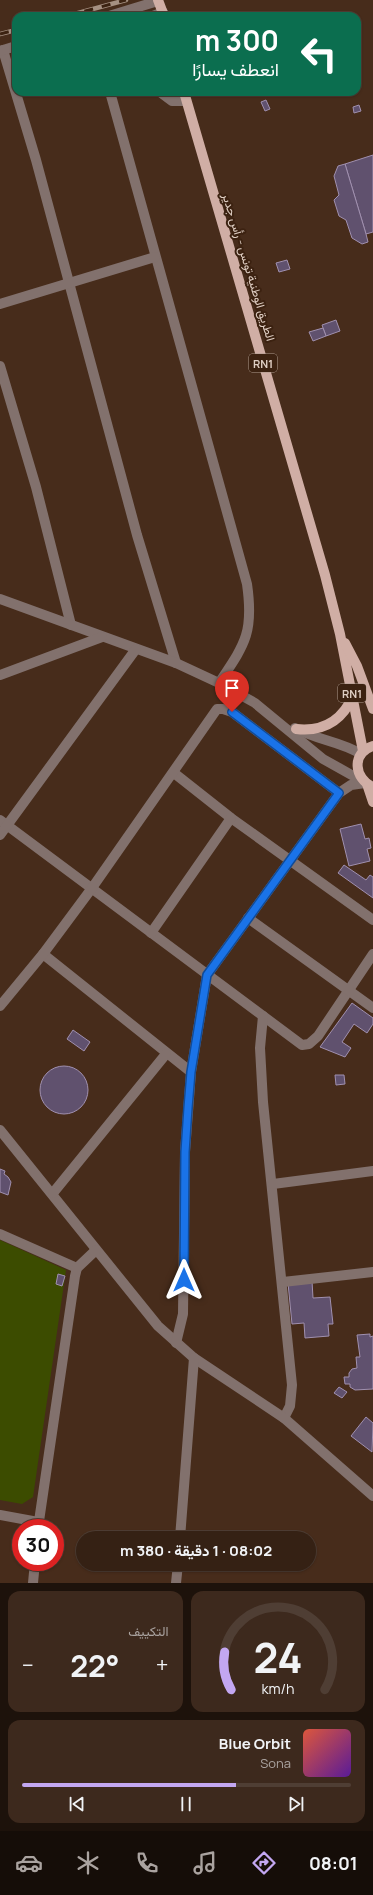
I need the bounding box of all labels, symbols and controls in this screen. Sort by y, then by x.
text: 300 m [195,21,279,59]
icon: left [293,28,345,80]
text: انعطف يسارًا [192,57,279,81]
street label: الطريق الوطنية تونس - رأس جدير [218,190,280,343]
road number: RN1 [249,354,277,372]
pin [215,671,249,712]
icon: arrive [221,677,243,699]
road number: RN1 [338,684,366,702]
position arrow [163,1259,205,1301]
speed limit sign: 30 [12,1519,64,1571]
text: 08:02 · 1 دقيقة · 380 m [120,1540,272,1561]
text: التكييف [128,1622,169,1640]
text: 24 [253,1628,302,1684]
text: 22° [70,1645,119,1686]
text: − [22,1650,34,1680]
text: + [156,1650,169,1680]
text: km/h [261,1678,294,1697]
text: Blue Orbit [219,1733,291,1754]
text: Sona [260,1754,291,1772]
icon: previous [66,1793,88,1815]
icon: pause [175,1793,197,1815]
icon: next [285,1793,307,1815]
icon: car [15,1849,43,1877]
icon: climate [74,1849,102,1877]
icon: phone [133,1849,161,1877]
icon: music [191,1849,219,1877]
icon: directions [250,1849,278,1877]
text: 08:01 [309,1851,358,1875]

